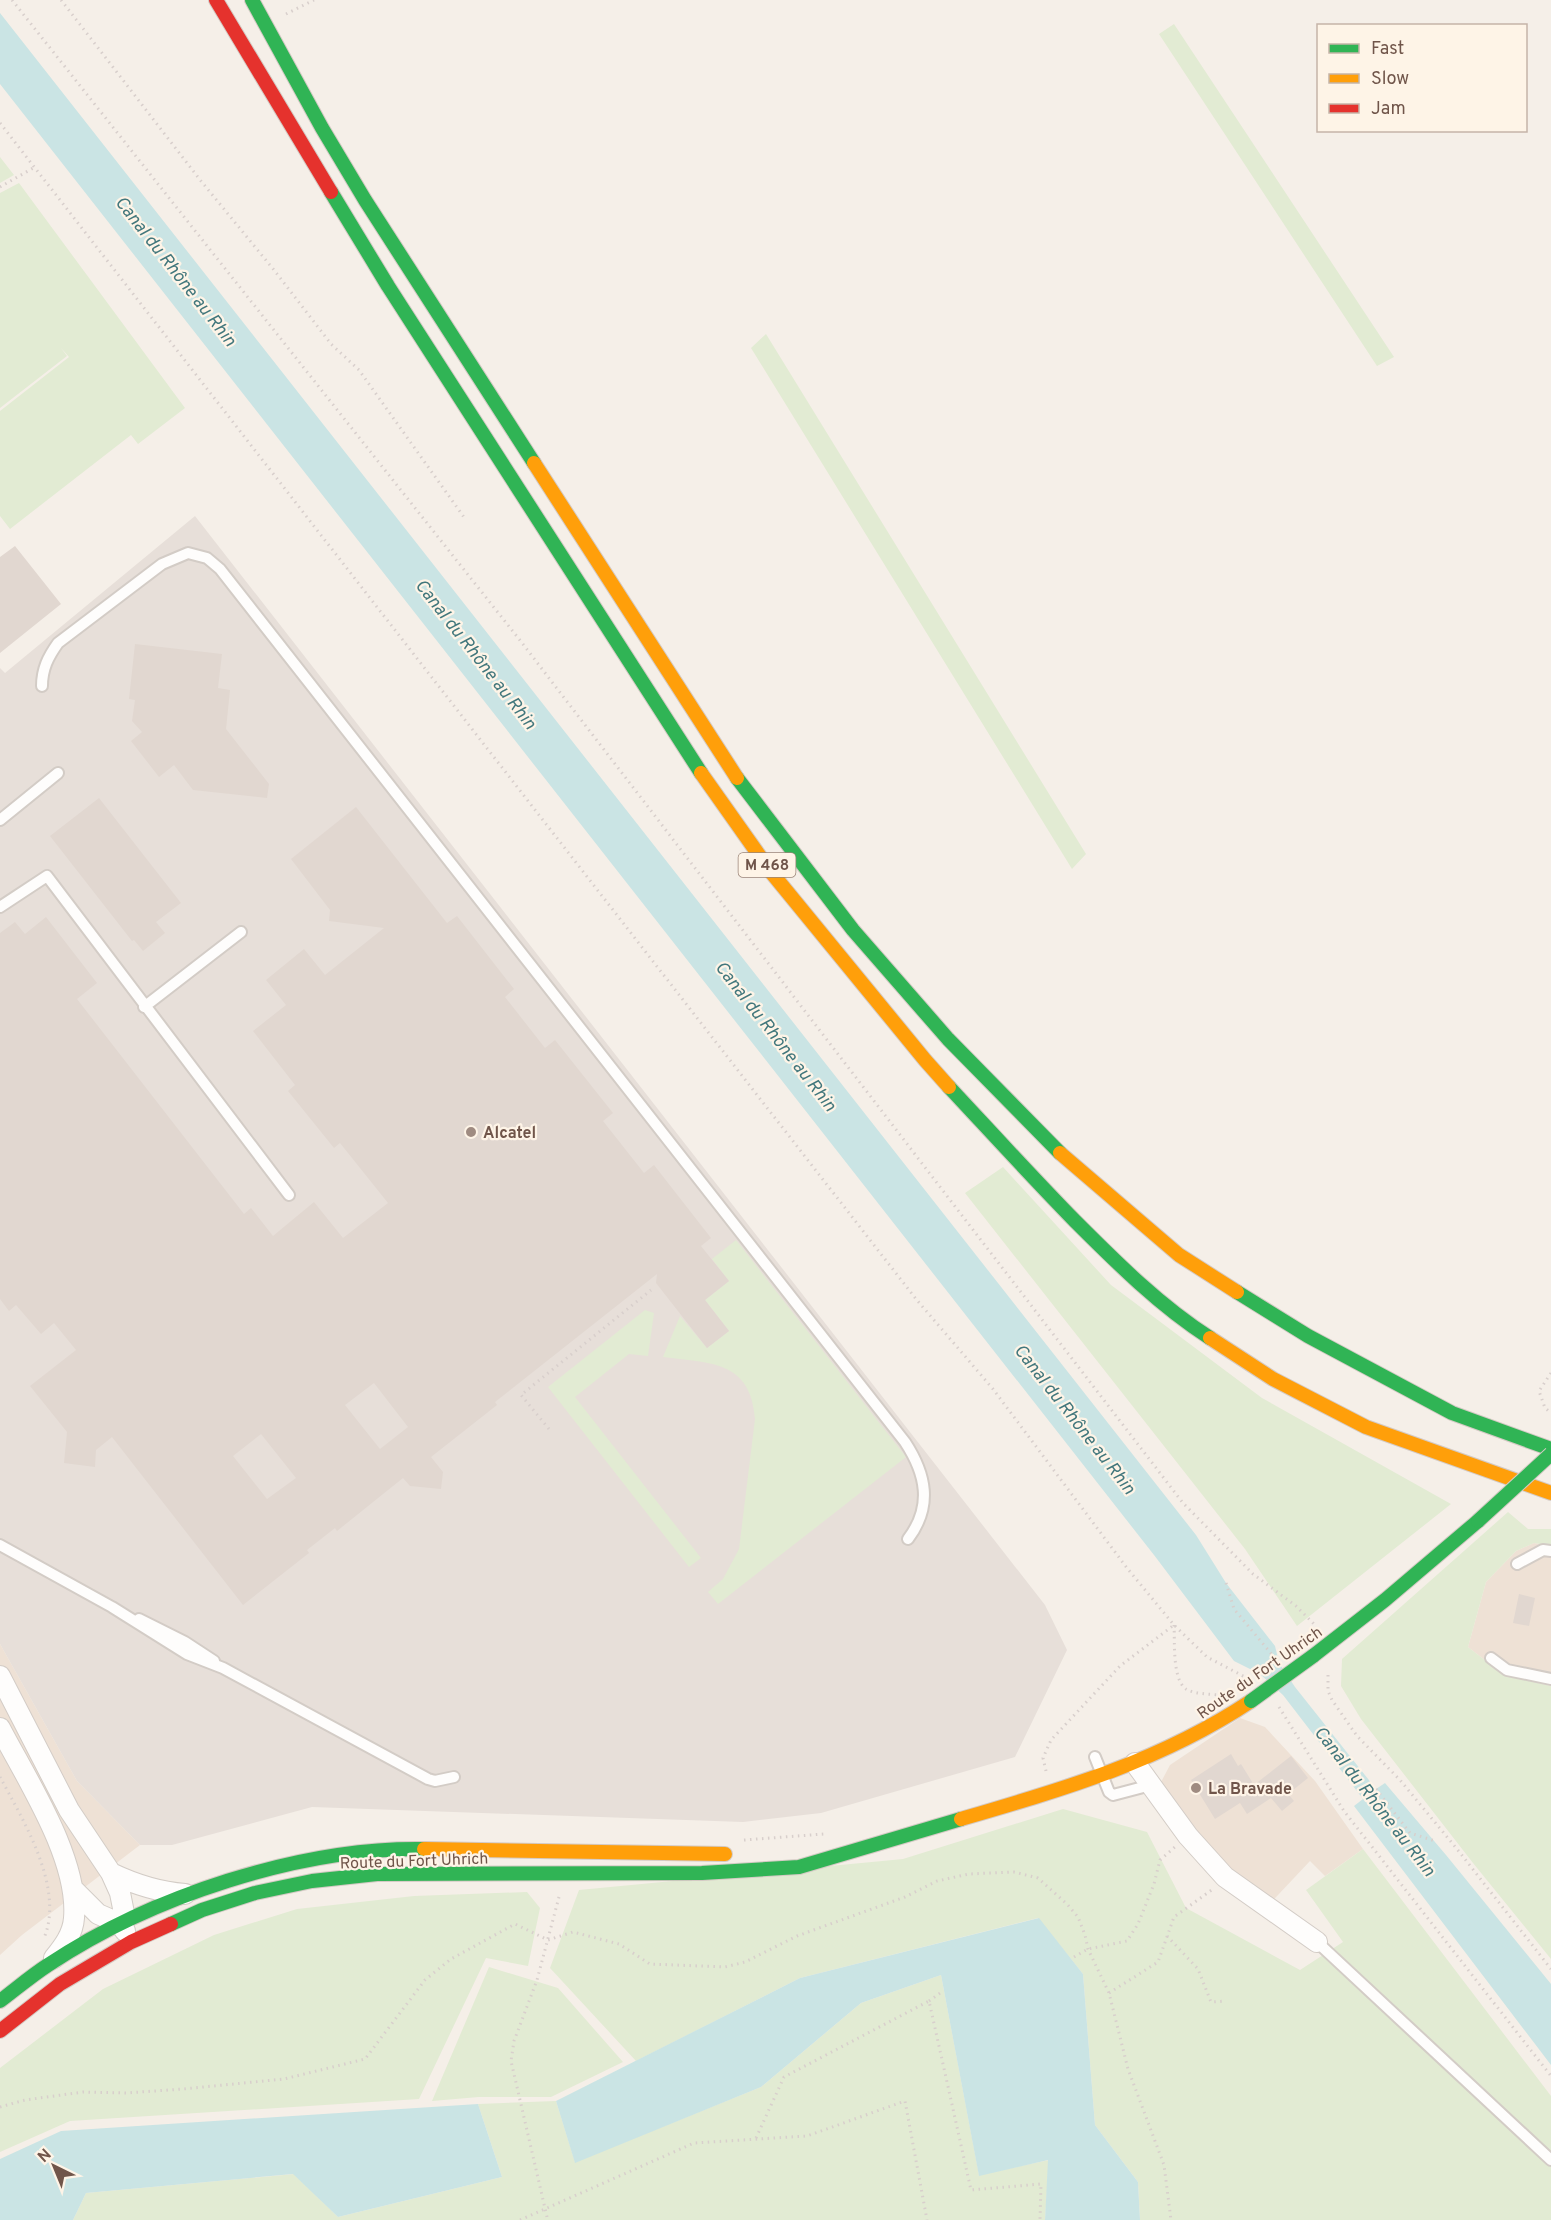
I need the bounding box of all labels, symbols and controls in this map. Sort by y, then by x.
legend [1317,24,1527,132]
text: Fast [1371,38,1404,61]
text: Slow [1371,68,1409,91]
text: Jam [1371,98,1406,121]
water label: Canal du Rhône au Rhin [109,192,241,352]
water label: Canal du Rhône au Rhin [409,575,541,735]
road number: M 468 [738,853,795,877]
water label: Canal du Rhône au Rhin [709,957,841,1117]
place label: Alcatel [483,1124,536,1144]
marker: Alcatel [464,1125,478,1139]
water label: Canal du Rhône au Rhin [1008,1340,1140,1500]
street label: Route du Fort Uhrich [1194,1623,1327,1724]
water label: Canal du Rhône au Rhin [1308,1722,1440,1882]
place label: La Bravade [1208,1780,1292,1800]
marker: La Bravade [1189,1781,1203,1795]
street label: Route du Fort Uhrich [340,1849,489,1875]
north arrow [24,2136,84,2196]
text: N [34,2145,56,2168]

